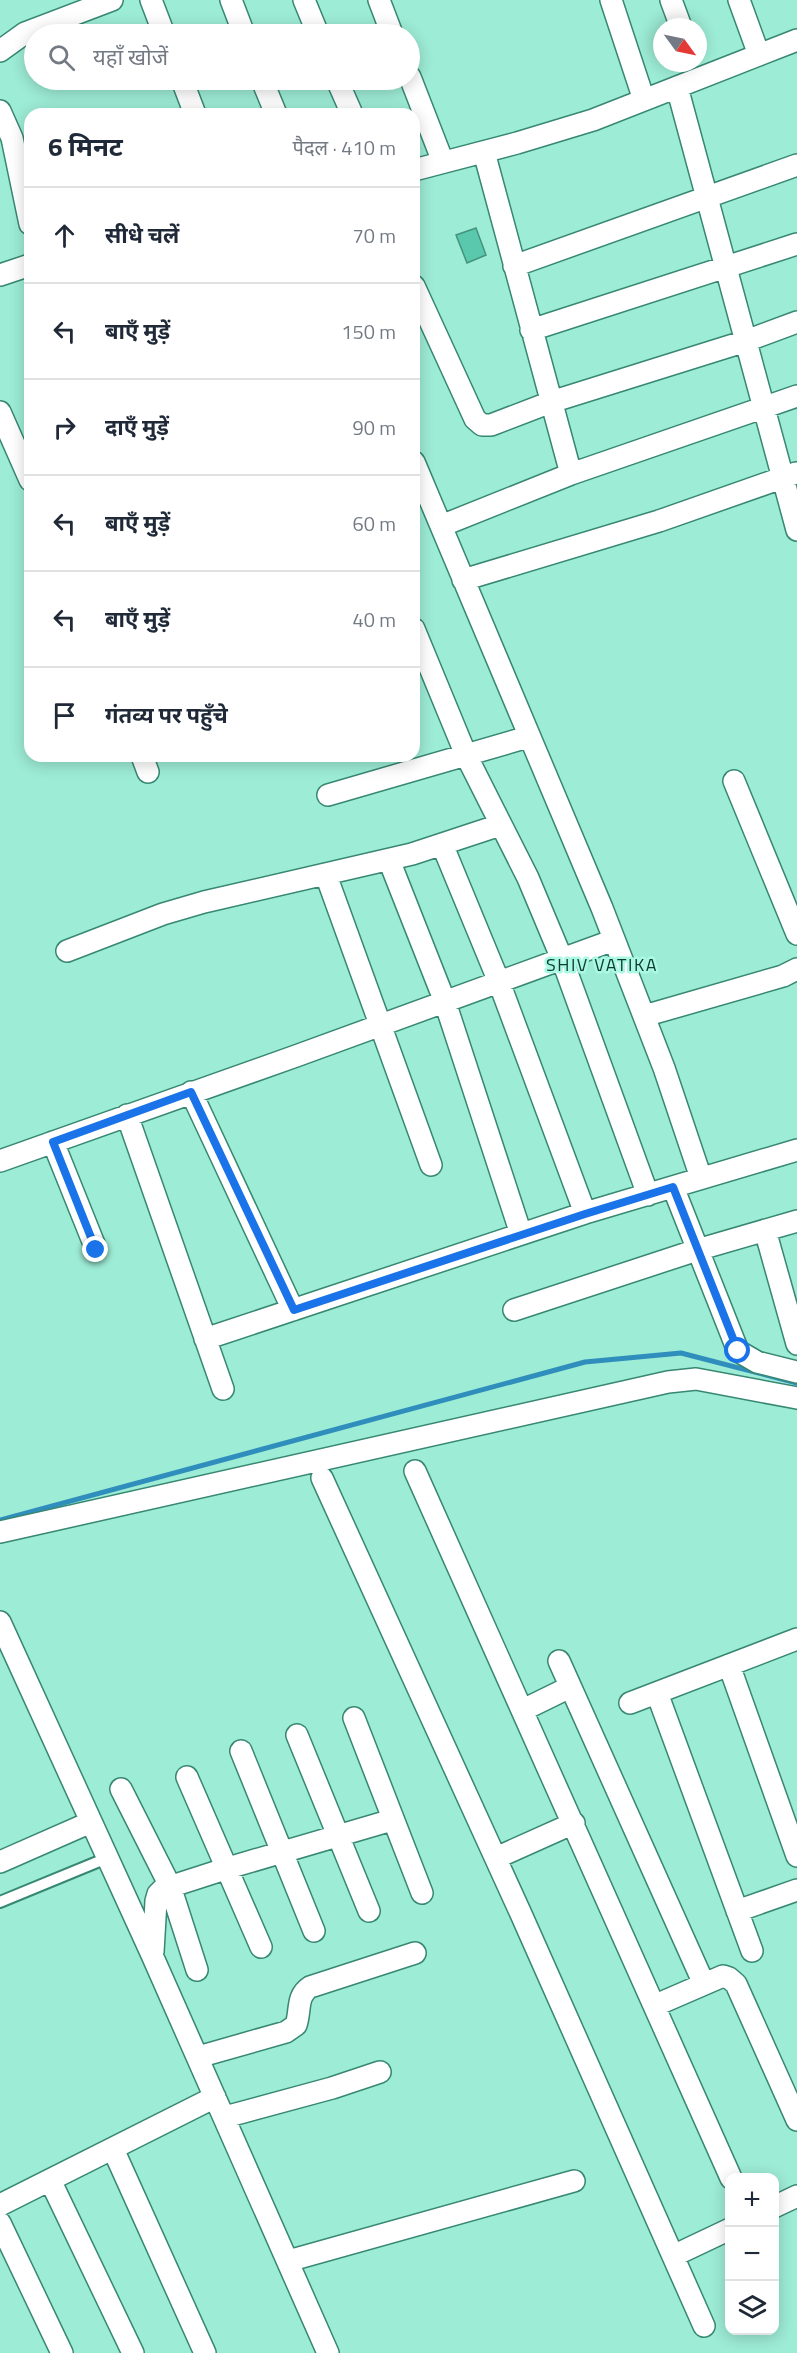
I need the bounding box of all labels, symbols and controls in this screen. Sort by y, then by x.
north arrow [653,18,707,72]
search box [24,24,420,90]
text: यहाँ खोजें [93,40,168,74]
icon: search [45,41,78,74]
text: 6 मिनट [48,127,123,166]
text: पैदल · 410 m [293,132,396,163]
text: सीधे चलें [105,218,179,252]
icon: ahead [48,219,81,252]
text: 70 m [352,220,396,251]
text: बाएँ मुड़ें [105,314,170,348]
icon: left [48,315,81,348]
text: 150 m [341,316,396,347]
text: दाएँ मुड़ें [105,410,169,444]
icon: right [48,411,81,444]
text: 90 m [352,412,396,443]
text: बाएँ मुड़ें [105,506,170,540]
icon: left [48,507,81,540]
text: 60 m [352,508,396,539]
text: बाएँ मुड़ें [105,602,170,636]
icon: left [48,603,81,636]
text: 40 m [352,604,396,635]
text: गंतव्य पर पहुँचे [105,698,228,732]
icon: arrive [48,699,81,732]
district label: SHIV VATIKA [546,951,658,978]
route end [82,1236,108,1262]
route start [724,1337,750,1363]
map controls [725,2173,779,2335]
button: + [725,2173,779,2227]
button: − [725,2227,779,2281]
button: layers [725,2281,779,2335]

